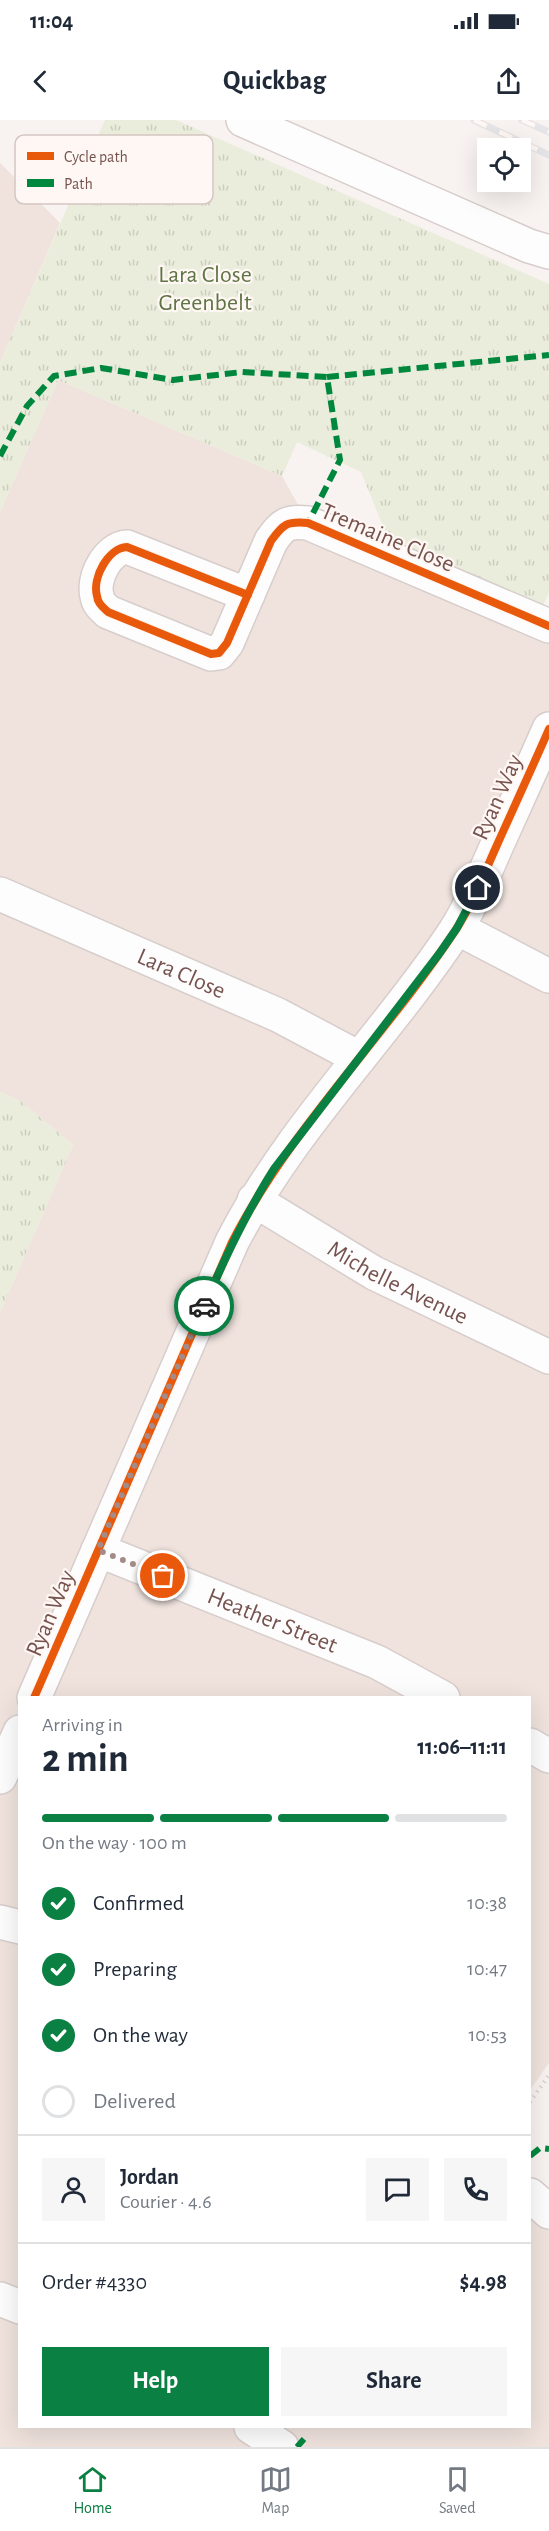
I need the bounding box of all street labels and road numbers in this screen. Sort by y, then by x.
street label: Tremaine Close [317,499,458,577]
street label: Ryan Way [468,751,527,844]
street label: Lara Close [133,944,229,1004]
street label: Michelle Avenue [323,1237,471,1329]
street label: Ryan Way [22,1567,80,1660]
street label: Heather Street [204,1584,341,1658]

